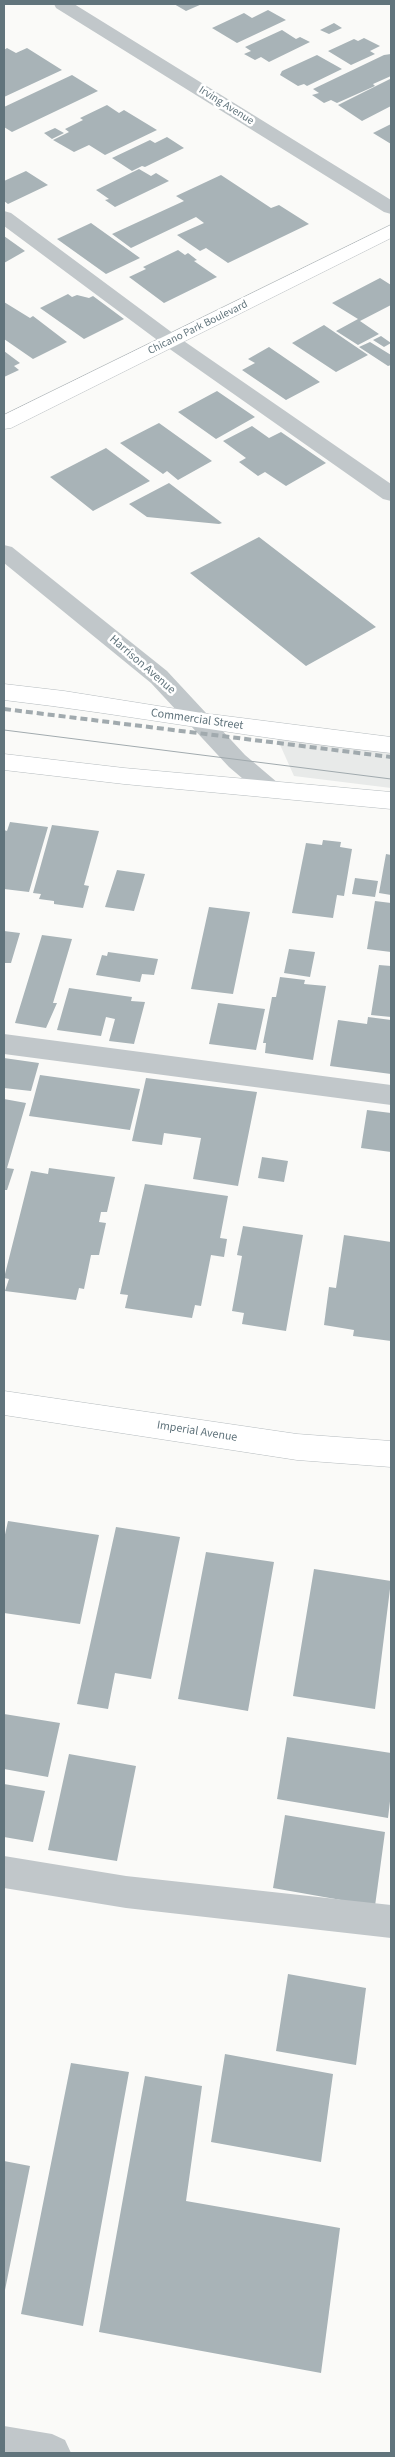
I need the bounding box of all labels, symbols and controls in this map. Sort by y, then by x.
street label: Irving Avenue [196,84,256,128]
street label: Chicano Park Boulevard [146,298,250,358]
street label: Harrison Avenue [106,632,178,698]
street label: Commercial Street [150,706,244,734]
street label: Imperial Avenue [156,1419,238,1445]

